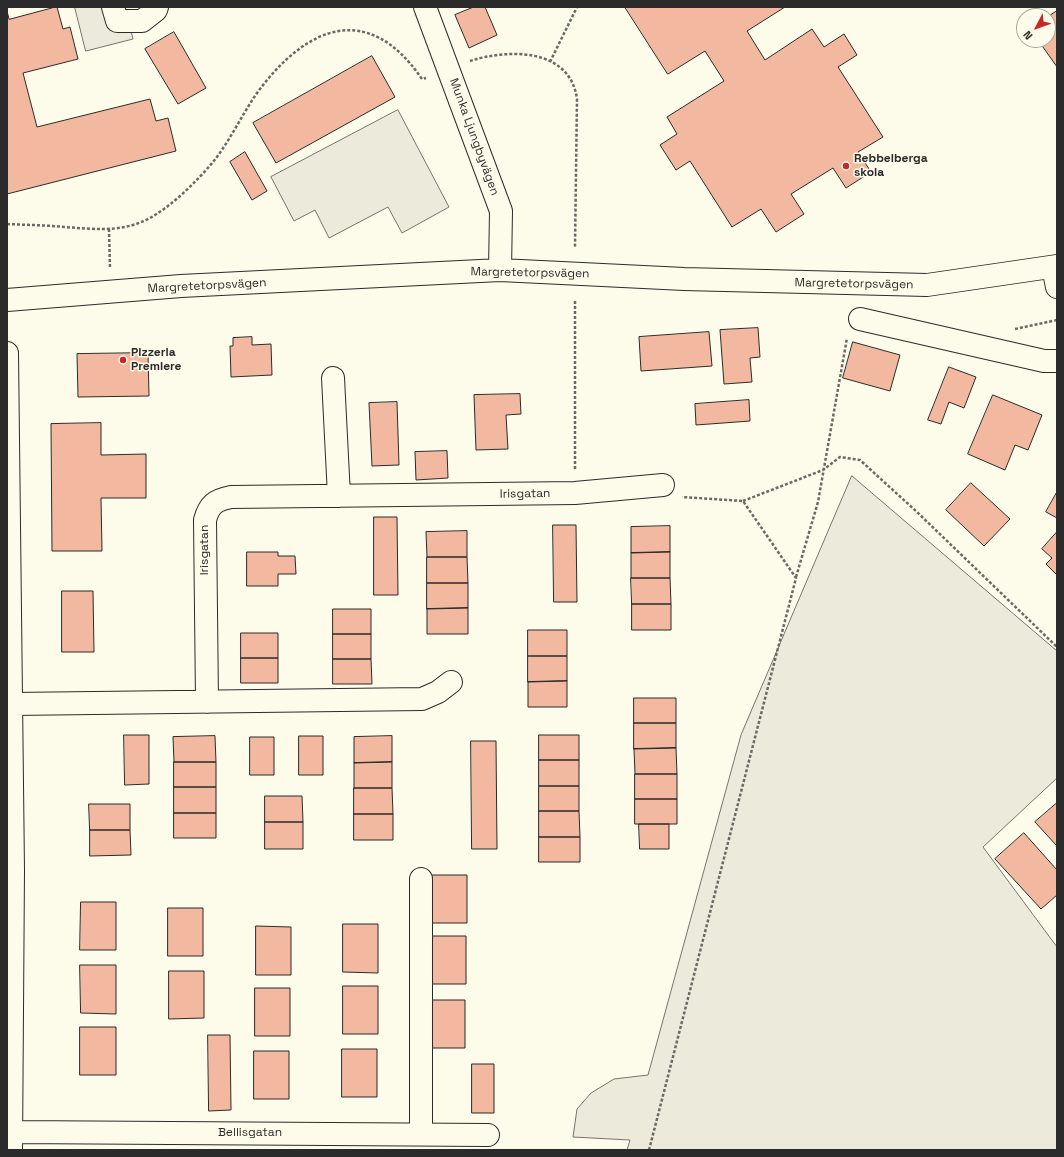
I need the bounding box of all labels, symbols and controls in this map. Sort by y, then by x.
north arrow [1016,8,1056,48]
text: N [1020,28,1035,43]
street label: Munka Ljungbyvägen [446,76,502,198]
place label: Rebbelberga skola [854,152,928,180]
marker: Rebbelberga skola [841,161,851,171]
street label: Margretetorpsvägen [470,265,590,281]
street label: Margretetorpsvägen [147,276,267,296]
street label: Margretetorpsvägen [794,276,914,292]
place label: Pizzeria Premiere [131,346,182,374]
marker: Pizzeria Premiere [118,355,128,365]
street label: Irisgatan [500,486,550,502]
street label: Irisgatan [198,525,212,575]
street label: Bellisgatan [218,1126,282,1140]

